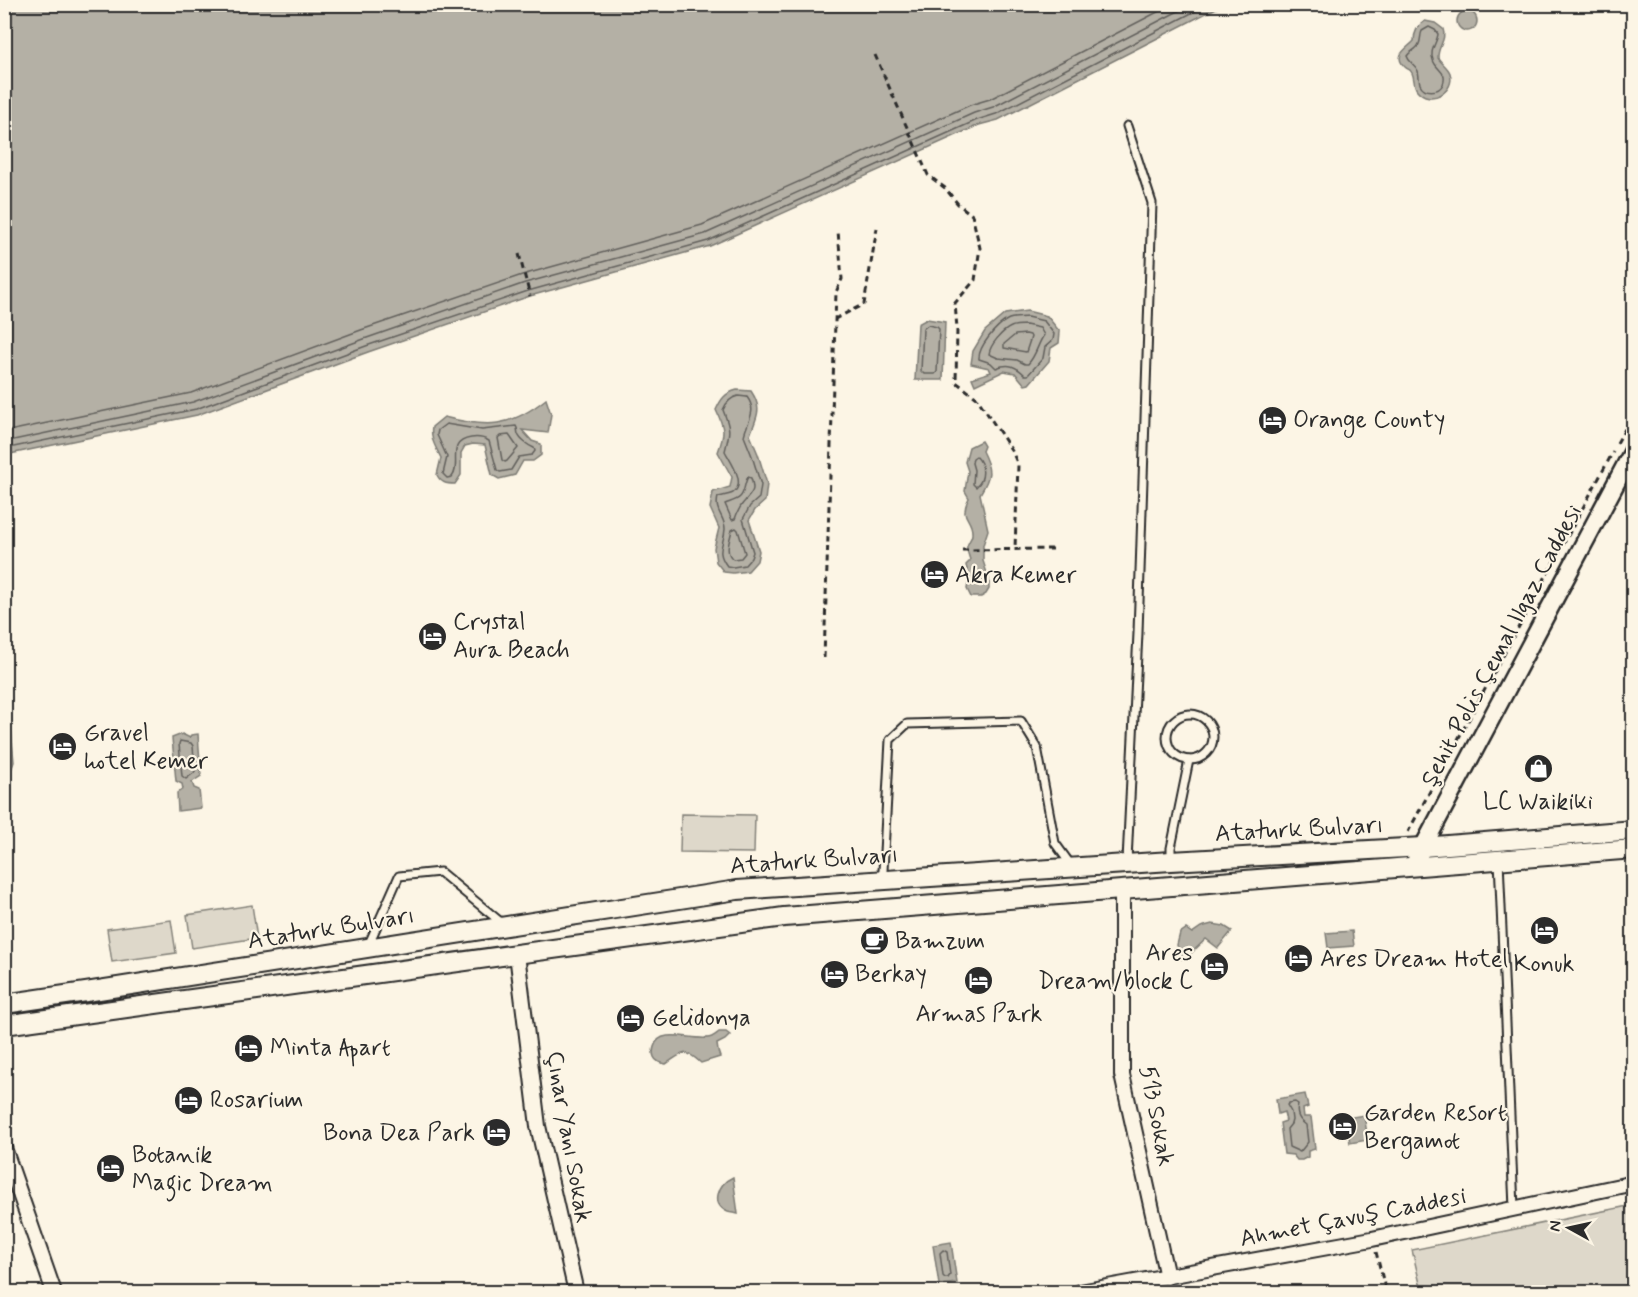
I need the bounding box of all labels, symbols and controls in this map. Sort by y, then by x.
hotel icon: Orange County [1256,404,1288,436]
place label: Orange County [1293,405,1445,438]
street label: Şehit Polis Çemal Ilgaz Caddesi [1414,499,1590,793]
hotel icon: Akra Kemer [918,559,950,591]
place label: Akra Kemer [955,560,1076,591]
place label: Crystal Aura Beach [453,607,570,666]
hotel icon: Crystal Aura Beach [416,620,448,652]
place label: Gravel hotel Kemer [84,718,208,777]
hotel icon: Gravel hotel Kemer [47,731,79,763]
shop icon: LC Waikiki [1522,753,1554,785]
place label: LC Waikiki [1483,787,1593,818]
street label: Ataturk Bulvarı [1214,810,1384,850]
street label: Ataturk Bulvarı [729,840,899,882]
street label: Ataturk Bulvarı [245,901,417,957]
hotel icon: Konuk [1528,915,1560,947]
cafe icon: Bamzum [858,925,890,957]
place label: Bamzum [895,926,985,957]
place label: Ares Dream/block C [1038,938,1193,997]
hotel icon: Ares Dream Hotel [1283,943,1315,975]
place label: Ares Dream Hotel [1320,944,1508,975]
place label: Konuk [1514,949,1575,980]
hotel icon: Ares Dream/block C [1198,951,1230,983]
hotel icon: Berkay [818,958,850,990]
place label: Berkay [855,959,927,990]
hotel icon: Armas Park [963,965,995,997]
place label: Armas Park [916,999,1043,1030]
hotel icon: Gelidonya [615,1002,647,1034]
place label: Gelidonya [652,1003,751,1034]
hotel icon: Minta Apart [233,1032,265,1064]
place label: Minta Apart [270,1033,391,1067]
street label: Çınar Yanı Sokak [538,1049,598,1225]
street label: 513 Sokak [1131,1063,1181,1169]
hotel icon: Rosarium [173,1084,205,1116]
place label: Rosarium [210,1085,303,1116]
place label: Garden Resort Bergamot [1364,1098,1507,1159]
hotel icon: Garden Resort Bergamot [1327,1111,1359,1143]
hotel icon: Bona Dea Park [480,1117,512,1149]
place label: Bona Dea Park [323,1118,475,1149]
place label: Botanik Magic Dream [132,1140,273,1202]
hotel icon: Botanik Magic Dream [95,1153,127,1185]
street label: Ahmet Çavuş Caddesi [1237,1181,1469,1255]
north arrow [1539,1198,1599,1258]
text: N [1544,1219,1567,1233]

